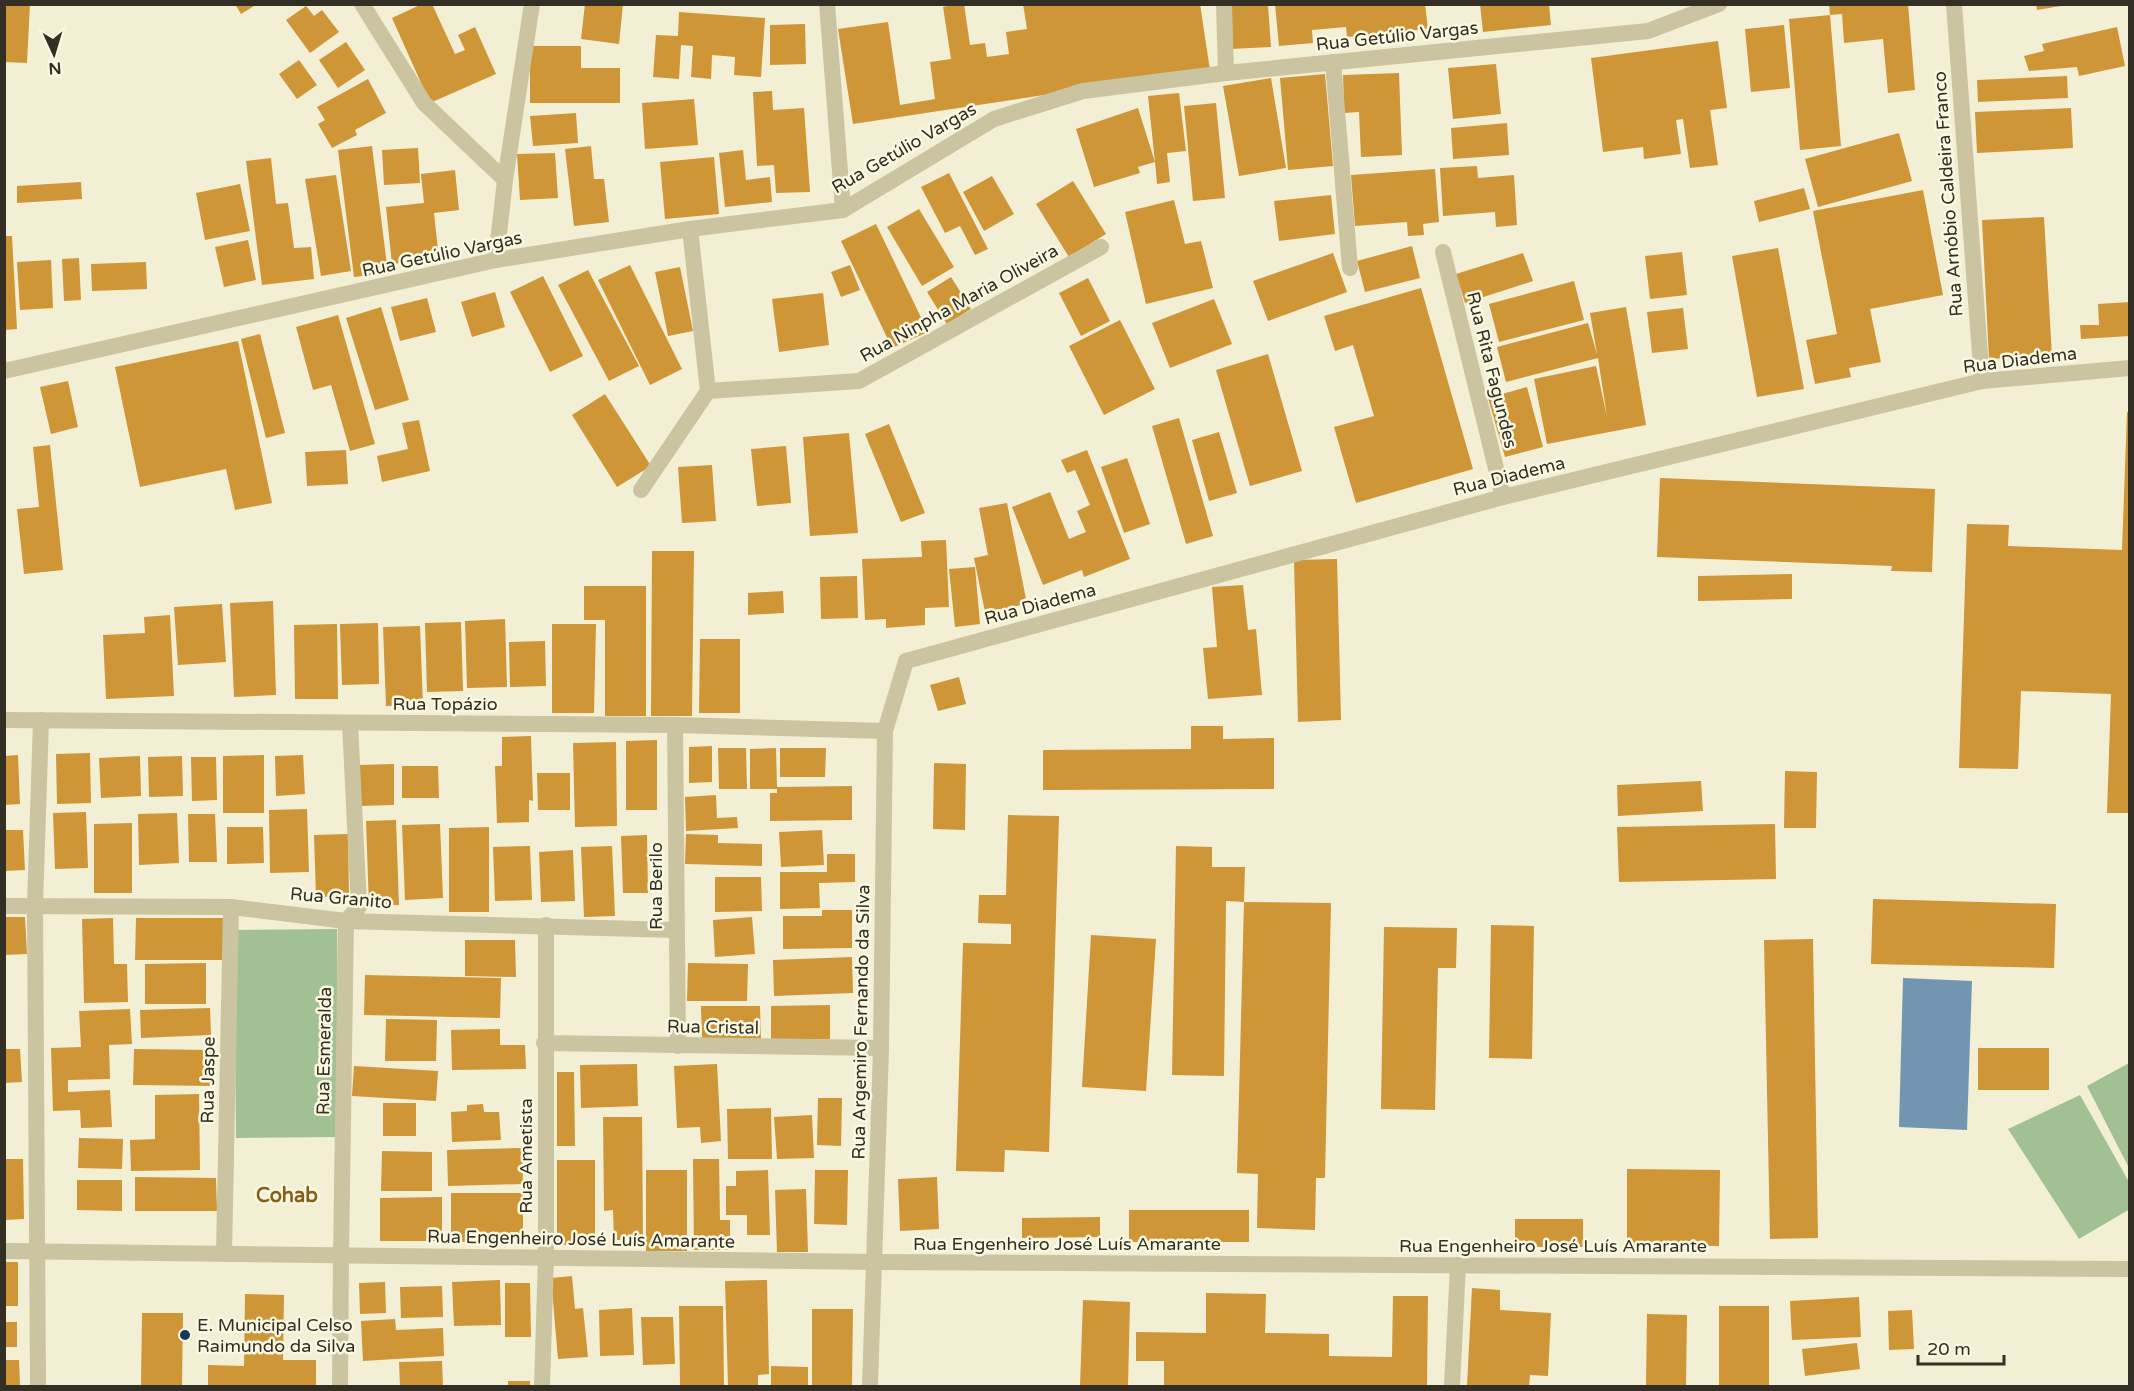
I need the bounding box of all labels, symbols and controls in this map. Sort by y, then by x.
street label: Rua Getúlio Vargas [1315,17,1479,55]
north arrow [24,24,84,84]
text: N [48,58,62,78]
street label: Rua Arnóbio Caldeira Franco [1928,71,1968,317]
street label: Rua Getúlio Vargas [828,98,980,198]
street label: Rua Getúlio Vargas [360,226,524,282]
street label: Rua Ninpha Maria Oliveira [856,239,1062,367]
street label: Rua Rita Fagundes [1462,289,1522,451]
street label: Rua Diadema [1962,342,2078,378]
street label: Rua Diadema [1451,451,1567,501]
street label: Rua Diadema [982,579,1098,629]
street label: Rua Topázio [392,693,498,715]
street label: Rua Berilo [645,842,667,930]
street label: Rua Granito [289,883,393,913]
street label: Rua Argemiro Fernando da Silva [848,884,874,1160]
street label: Rua Esmeralda [312,987,336,1115]
street label: Rua Cristal [667,1015,759,1039]
street label: Rua Jaspe [196,1036,220,1124]
street label: Rua Ametista [515,1098,537,1214]
district label: Cohab [256,1184,318,1208]
street label: Rua Engenheiro José Luís Amarante [427,1225,735,1253]
street label: Rua Engenheiro José Luís Amarante [913,1233,1221,1255]
street label: Rua Engenheiro José Luís Amarante [1399,1235,1707,1257]
place label: E. Municipal Celso Raimundo da Silva [197,1314,355,1357]
marker: E. Municipal Celso Raimundo da Silva [178,1328,192,1342]
scale bar [1918,1328,2004,1366]
text: 20 m [1927,1338,1971,1360]

